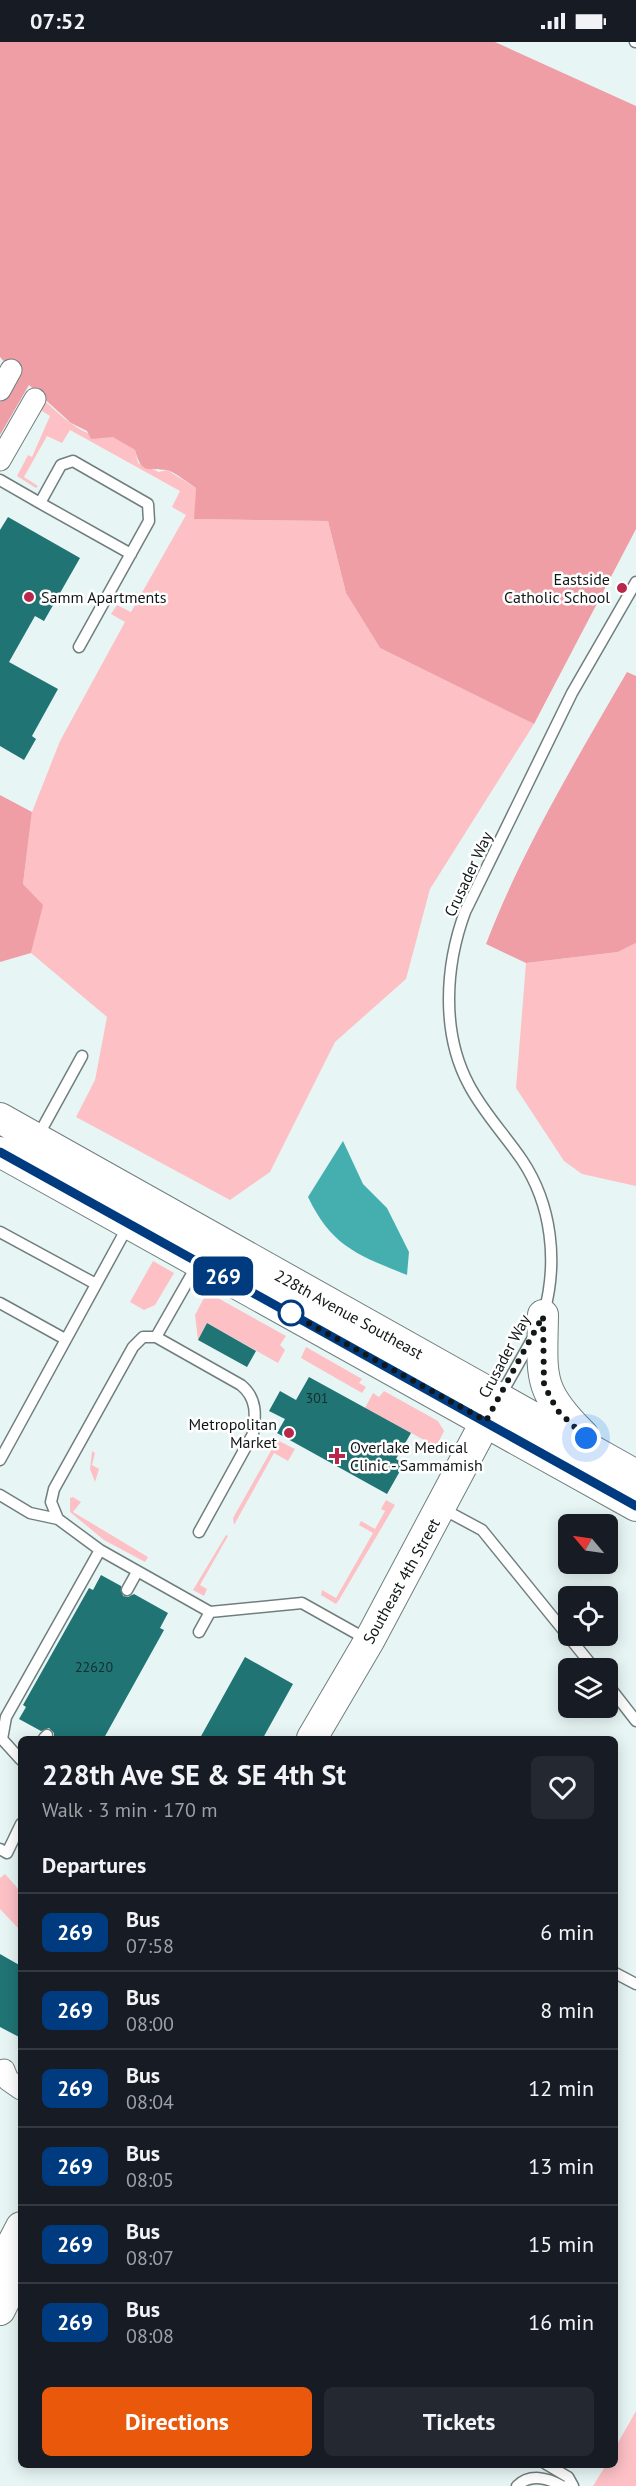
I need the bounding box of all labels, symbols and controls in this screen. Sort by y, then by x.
text: 07:52 [30,7,86,35]
place label: Eastside Catholic School [504,569,610,607]
marker: Eastside Catholic School [615,581,629,595]
place label: Samm Apartments [41,587,167,607]
marker: Samm Apartments [22,590,36,604]
street label: Crusader Way [440,828,497,920]
line badge: 269 [188,1256,258,1296]
text: 269 [205,1263,241,1290]
street label: 228th Avenue Southeast [271,1265,427,1363]
unlabelled marker [278,1300,304,1326]
street label: Crusader Way [474,1310,535,1401]
house number: 301 [306,1389,328,1407]
place label: Metropolitan Market [188,1414,278,1452]
your location [571,1423,601,1453]
marker: Metropolitan Market [282,1426,296,1440]
place label: Overlake Medical Clinic - Sammamish [350,1437,483,1475]
marker: Overlake Medical Clinic - Sammamish [328,1447,346,1465]
street label: Southeast 4th Street [358,1514,444,1647]
north arrow [558,1514,618,1574]
map controls [558,1514,618,1718]
button: locate [558,1586,618,1646]
house number: 22620 [75,1658,113,1676]
button: layers [558,1658,618,1718]
text: 228th Ave SE & SE 4th St [42,1756,346,1793]
button: heart [531,1756,594,1819]
text: Walk · 3 min · 170 m [42,1797,218,1823]
text: Departures [42,1851,146,1879]
text: Bus [126,1905,160,1933]
text: 6 min [540,1918,594,1946]
text: 269 [57,1919,93,1946]
text: 07:58 [126,1933,174,1959]
text: Bus [126,1983,160,2011]
text: 8 min [540,1996,594,2024]
text: 269 [57,1997,93,2024]
text: 08:00 [126,2011,174,2037]
text: Bus [126,2061,160,2089]
text: 12 min [528,2074,594,2102]
text: 269 [57,2075,93,2102]
text: 08:04 [126,2089,174,2115]
text: Bus [126,2139,160,2167]
text: 13 min [528,2152,594,2180]
text: 269 [57,2153,93,2180]
text: 08:05 [126,2167,174,2193]
text: Bus [126,2217,160,2245]
text: 15 min [528,2230,594,2258]
text: 269 [57,2231,93,2258]
text: 08:07 [126,2245,174,2271]
text: Bus [126,2295,160,2323]
text: 16 min [528,2308,594,2336]
text: 269 [57,2309,93,2336]
text: 08:08 [126,2323,174,2349]
button: Directions [42,2387,312,2456]
button: Tickets [324,2387,594,2456]

